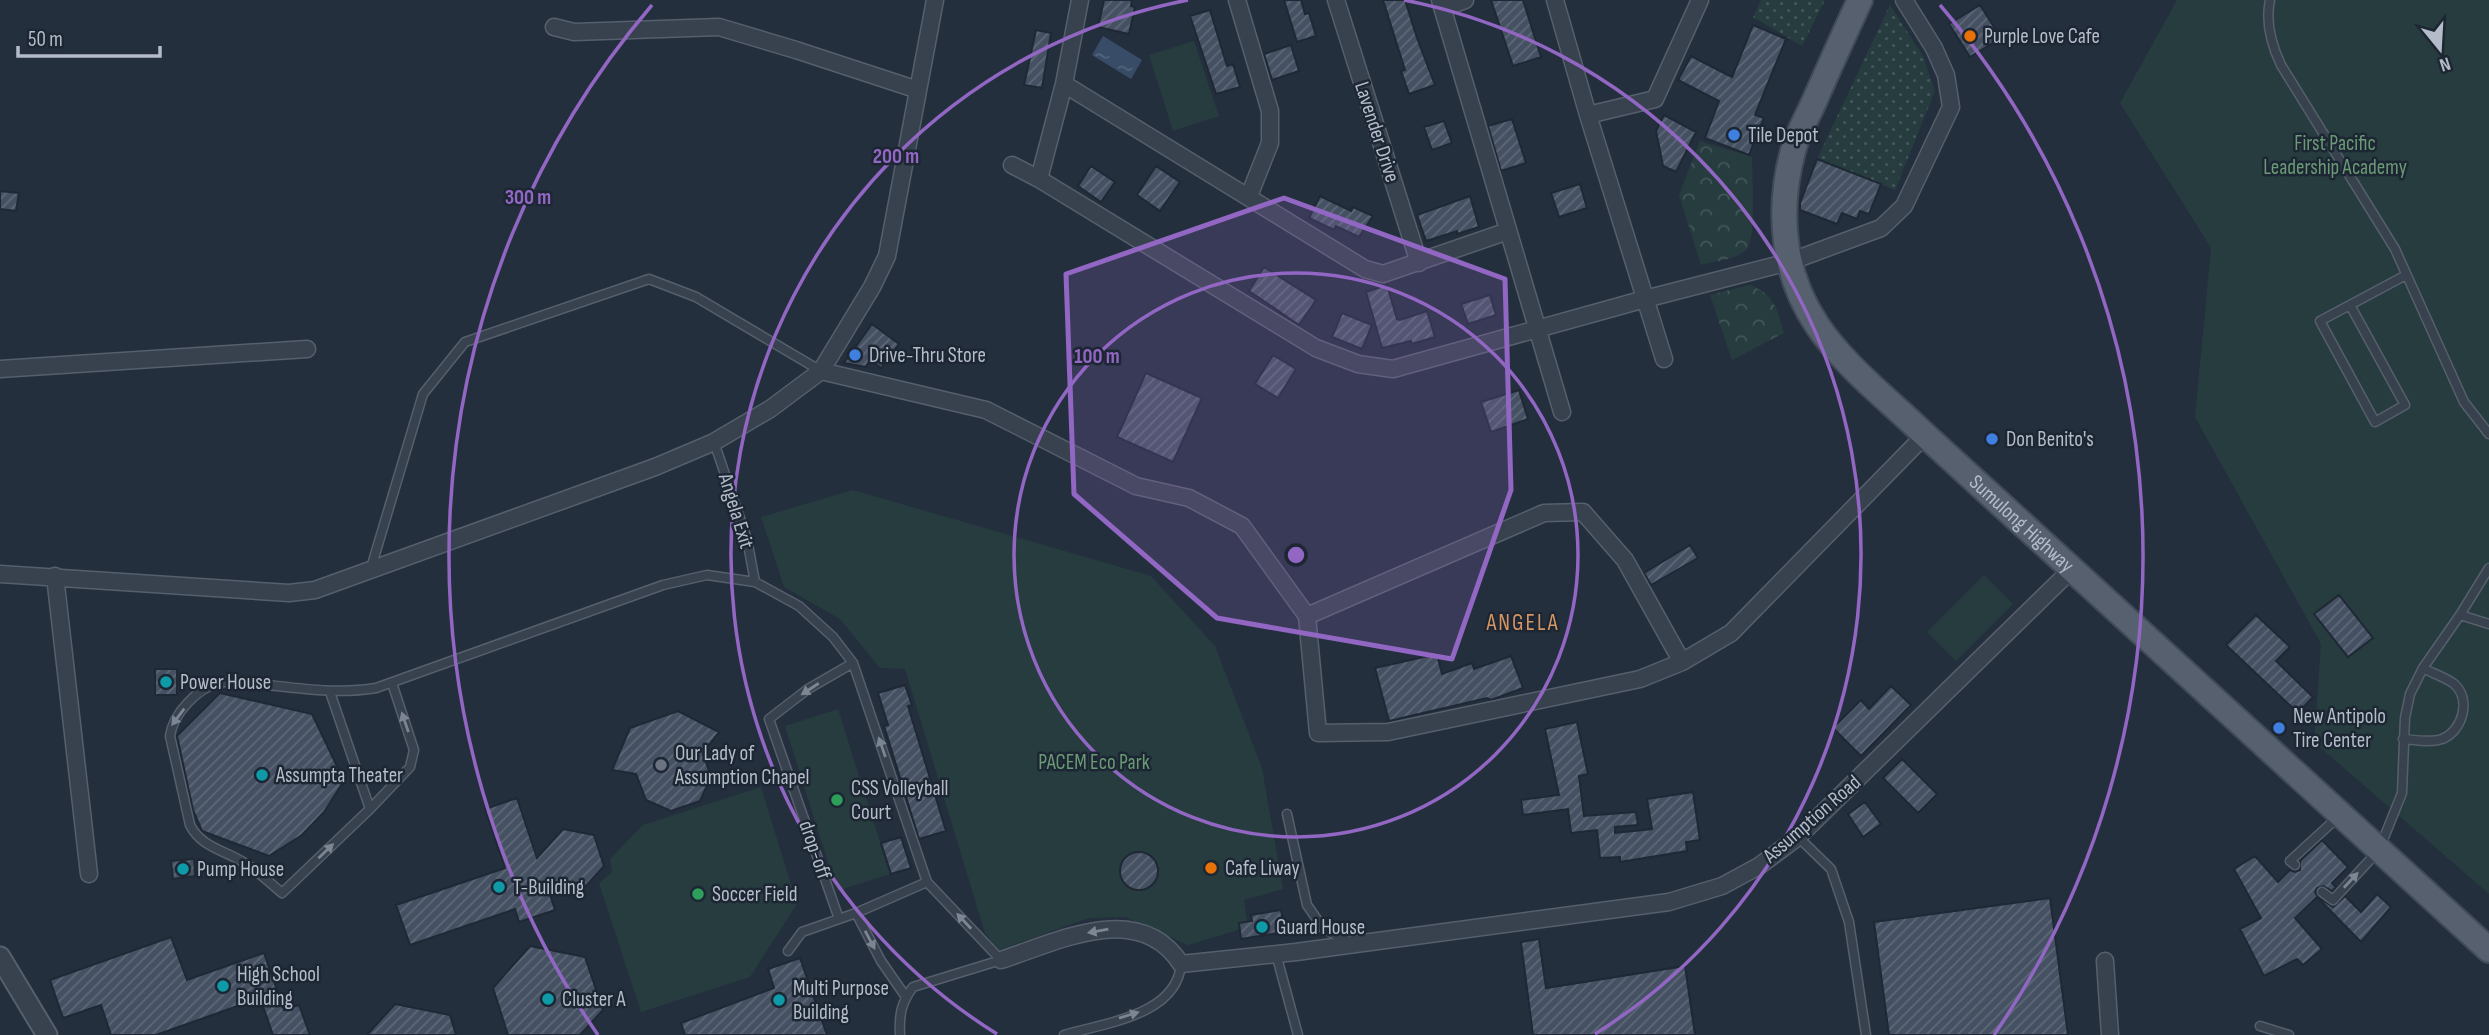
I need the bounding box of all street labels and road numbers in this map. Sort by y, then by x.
street label: Lavender Drive [1349,79,1405,185]
street label: Angela Exit [712,469,759,552]
street label: Sumulong Highway [1964,469,2079,577]
street label: Assumption Road [1757,770,1866,869]
street label: drop-off [793,817,837,883]

